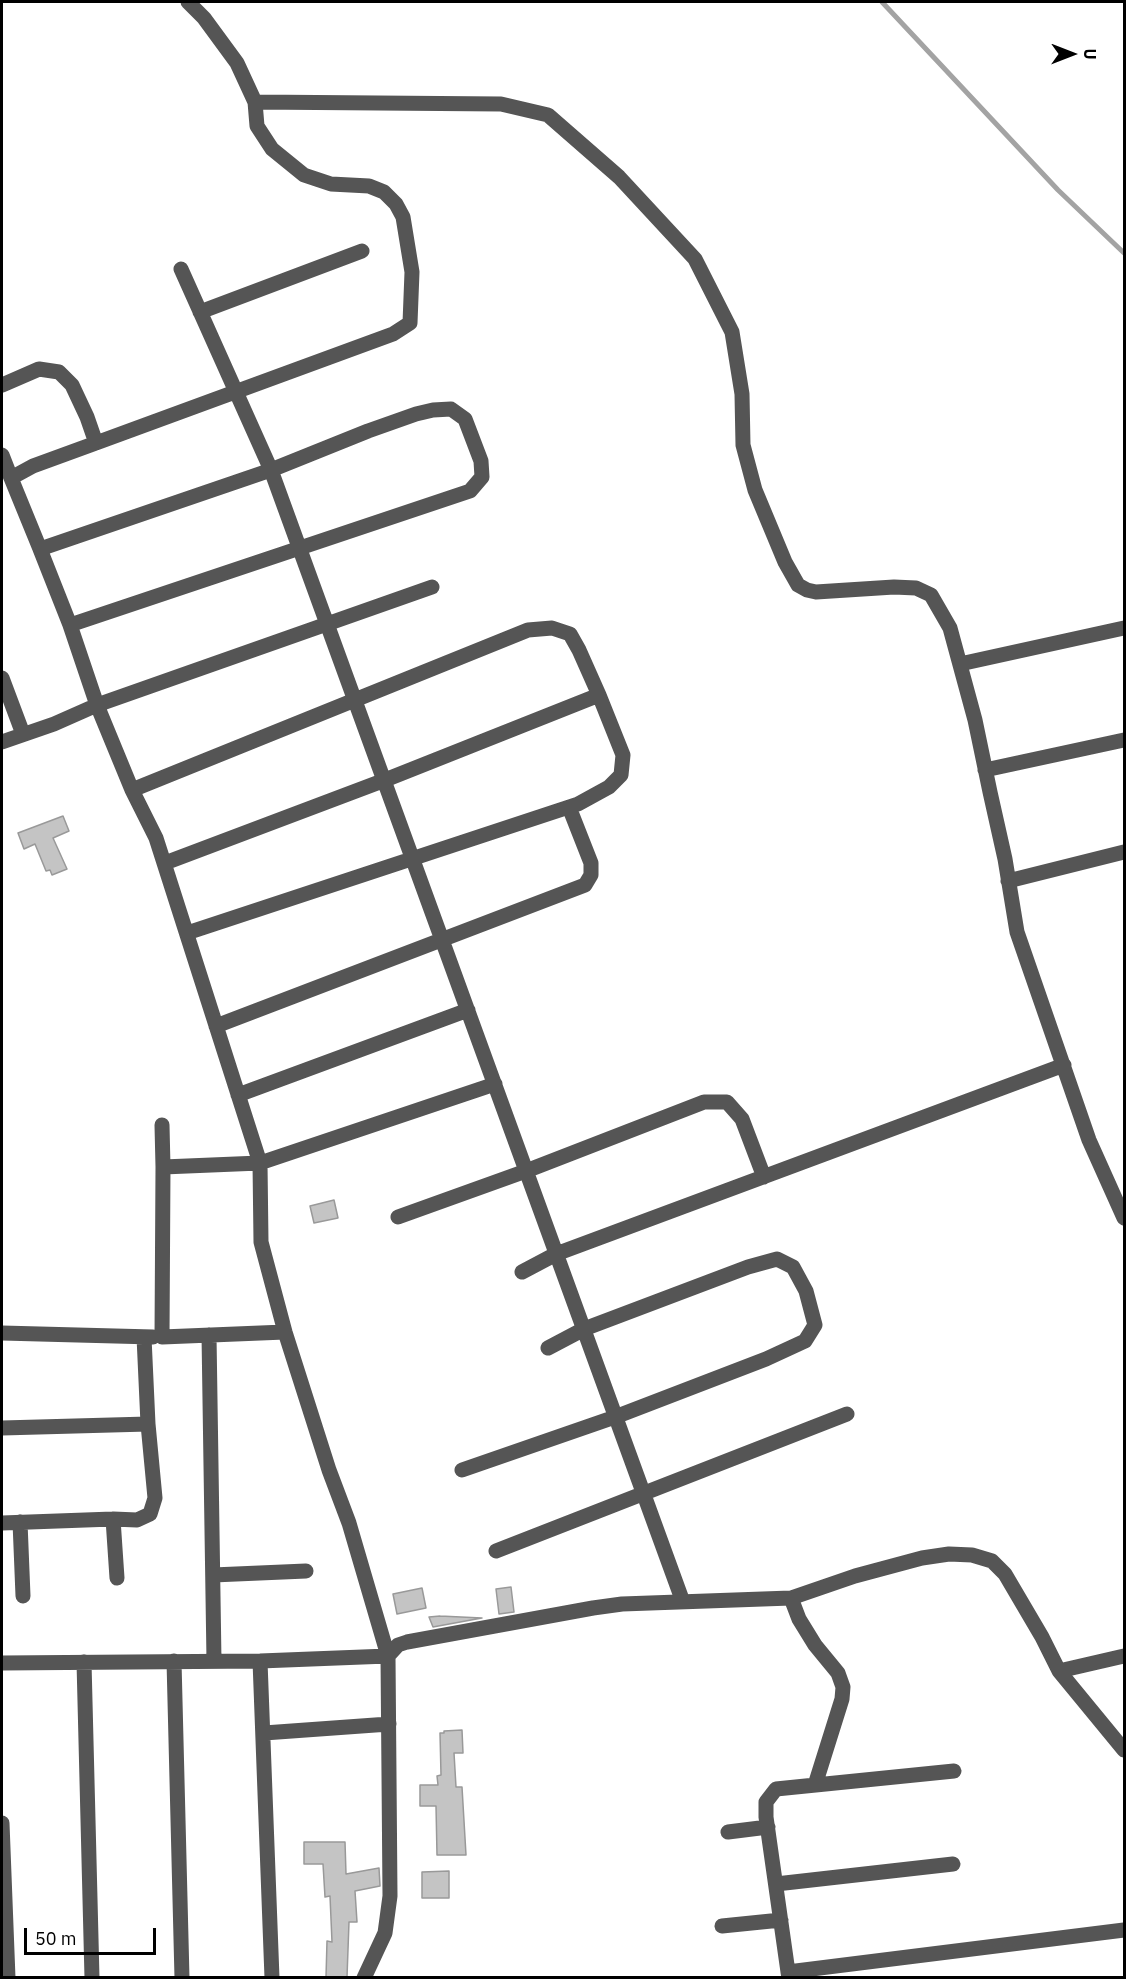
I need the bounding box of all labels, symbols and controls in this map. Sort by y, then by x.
north arrow [1042,24,1102,84]
text: U [1080,48,1100,60]
scale bar [27,1916,159,1954]
text: 50 m [35,1927,77,1950]

